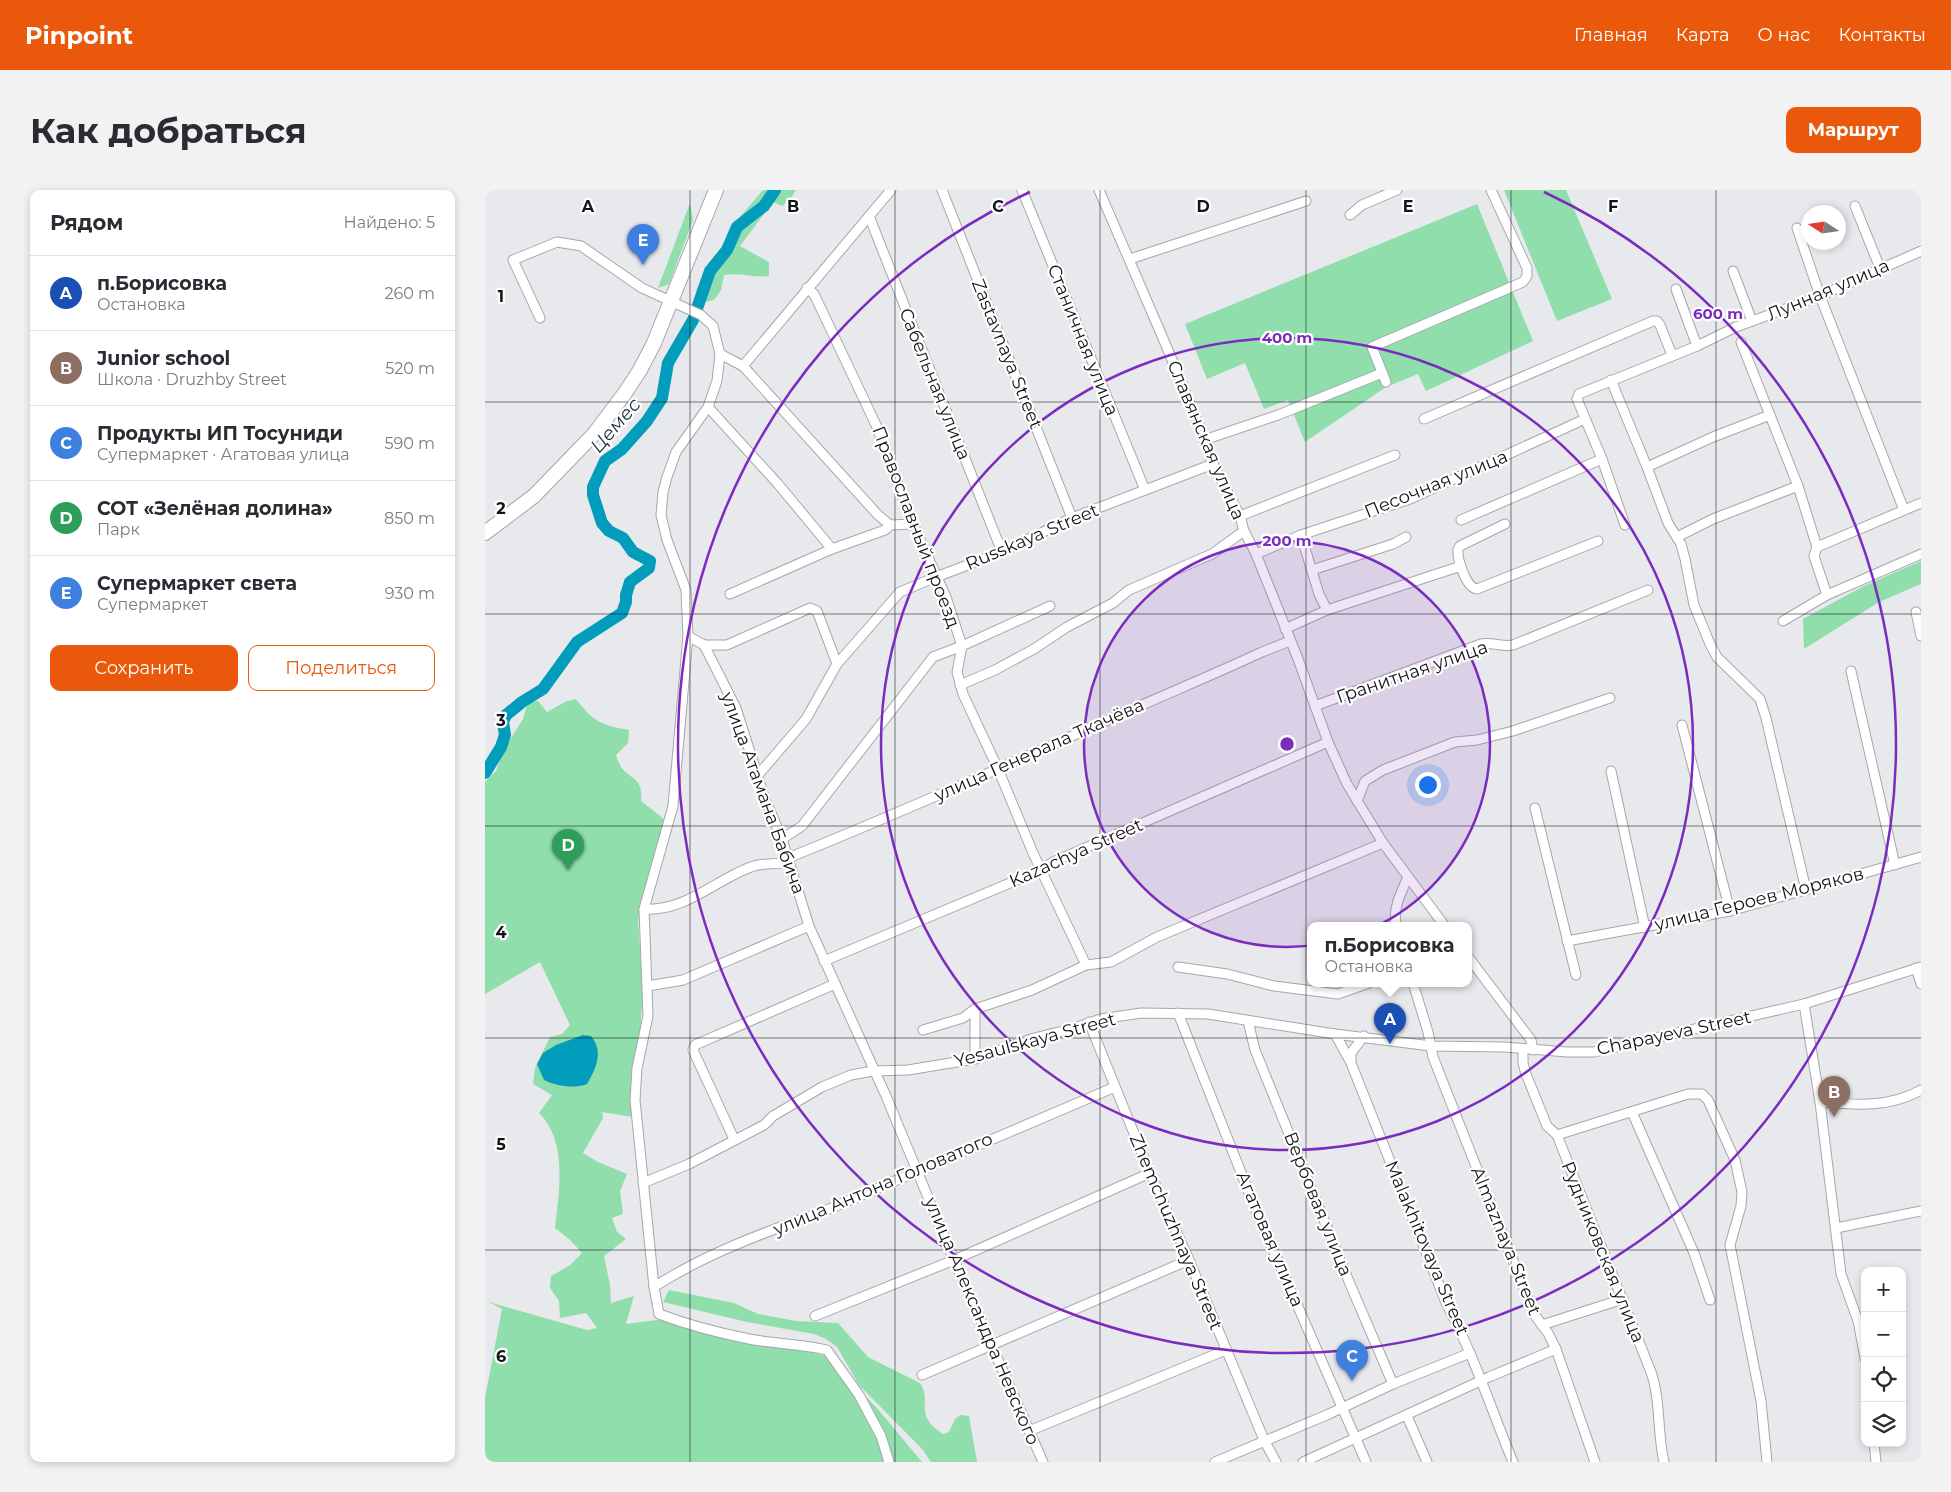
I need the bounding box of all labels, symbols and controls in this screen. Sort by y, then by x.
text: Pinpoint [25,21,133,50]
text: Главная [1574,24,1648,46]
text: Карта [1676,24,1730,46]
text: О нас [1758,24,1810,46]
text: Контакты [1838,24,1926,46]
button: Маршрут [1786,107,1921,153]
text: Как добраться [30,109,307,152]
text: A [581,197,595,216]
text: B [787,197,799,216]
text: C [992,197,1004,216]
text: D [1196,197,1210,216]
text: E [1403,197,1413,216]
text: F [1608,197,1618,216]
north arrow [1801,205,1846,250]
text: Рядом [50,210,123,235]
text: Найдено: 5 [344,213,435,232]
pin: E [627,224,659,265]
street label: Лунная улица [1764,254,1892,326]
street label: Станичная улица [1043,261,1123,419]
text: п.Борисовка [97,272,227,295]
street label: Zastavnaya Street [967,276,1047,432]
text: A [60,284,72,303]
text: 260 m [384,284,435,303]
text: 1 [498,287,504,306]
text: Остановка [97,295,186,314]
text: 600 m [1693,304,1743,323]
street label: Сабельная улица [894,305,976,463]
text: 400 m [1262,328,1312,347]
text: Junior school [97,347,230,370]
street label: Славянская улица [1162,357,1250,523]
text: B [60,359,72,378]
text: 520 m [385,359,435,378]
text: Школа · Druzhby Street [97,370,287,389]
water label: Цемес [585,393,645,457]
text: Продукты ИП Тосуниди [97,422,343,445]
street label: Православный проезд [867,423,965,631]
text: C [60,434,72,453]
text: 590 m [384,434,435,453]
text: Супермаркет · Агатовая улица [97,445,350,464]
street label: Песочная улица [1361,445,1511,523]
text: СОТ «Зелёная долина» [97,497,333,520]
text: 2 [496,499,506,518]
street label: Russkaya Street [962,499,1102,575]
text: D [59,509,73,528]
text: 850 m [384,509,435,528]
text: Парк [97,520,140,539]
text: 200 m [1262,531,1312,550]
text: Супермаркет света [97,572,297,595]
text: E [61,584,71,603]
text: 930 m [385,584,435,603]
text: Супермаркет [97,595,208,614]
street label: Гранитная улица [1334,636,1490,708]
button: Сохранить [50,645,238,691]
button: Поделиться [248,645,435,691]
street label: улица Атамана Бабича [716,688,810,897]
street label: улица Генерала Ткачёва [930,694,1147,807]
text: 3 [495,711,506,730]
centre of rings [1278,735,1296,753]
your location [1415,772,1441,798]
street label: Kazachya Street [1006,814,1146,892]
pin: D [552,829,584,870]
street label: улица Героев Моряков [1651,862,1866,936]
popup [1307,922,1472,987]
text: 4 [495,923,507,942]
text: п.Борисовка [1325,934,1454,957]
text: Остановка [1325,957,1413,976]
pin: A [1374,1003,1406,1044]
street label: Chapayeva Street [1595,1006,1753,1060]
street label: Yesaulskaya Street [952,1008,1118,1072]
pin: B [1818,1076,1850,1117]
street label: улица Антона Головатого [769,1128,996,1241]
street label: Вербовая улица [1279,1129,1357,1279]
street label: Zhemchuzhnaya Street [1125,1131,1227,1333]
text: 5 [496,1135,506,1154]
street label: Malakhitovaya Street [1380,1157,1474,1339]
street label: Рудниковская улица [1557,1158,1649,1346]
street label: Almaznaya Street [1466,1164,1546,1318]
street label: Агатовая улица [1232,1168,1308,1310]
street label: улица Александра Невского [919,1193,1044,1448]
map controls [1861,1267,1906,1447]
button: + [1861,1267,1906,1312]
button: − [1861,1312,1906,1357]
pin: C [1336,1340,1368,1381]
text: 6 [496,1347,506,1366]
button: locate [1861,1357,1906,1402]
button: layers [1861,1402,1906,1447]

